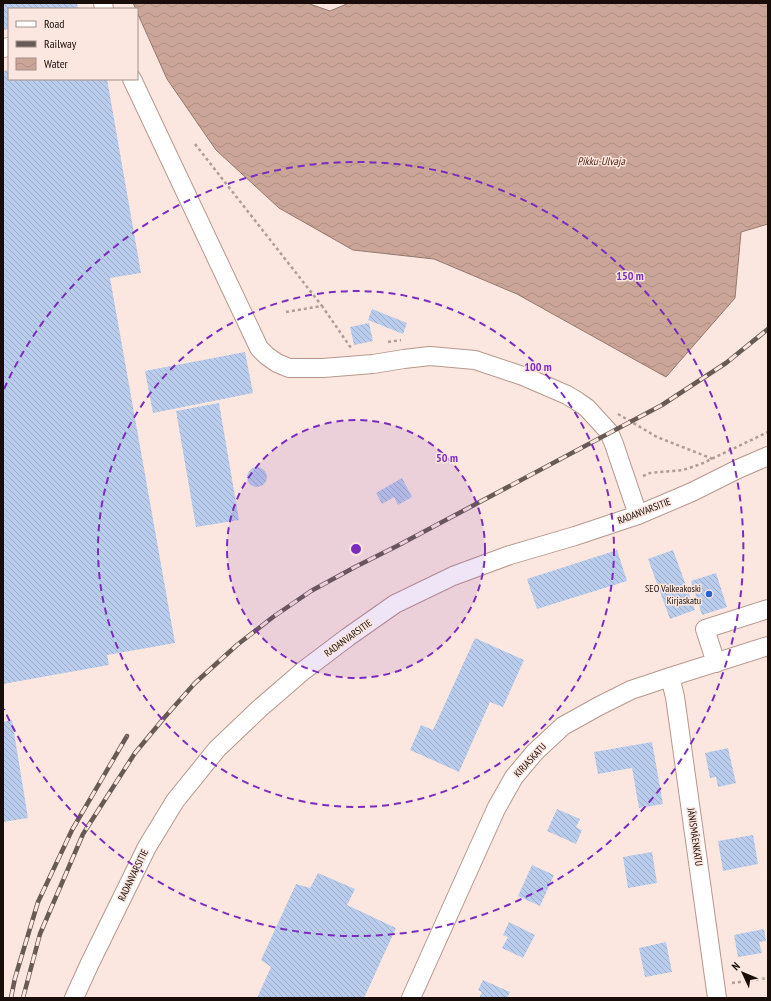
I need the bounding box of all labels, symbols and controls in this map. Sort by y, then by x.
legend [8,8,138,80]
text: Road [44,16,64,31]
text: Railway [44,36,77,51]
text: Water [44,56,69,71]
water label: Pikku-Ulvaja [577,154,625,168]
text: 150 m [616,268,644,283]
text: 100 m [524,359,552,374]
text: 50 m [436,450,458,465]
street label: RADANVARSITIE [616,495,672,527]
centre of rings [349,542,363,556]
place label: SEO Valkeakoski Kirjaskatu [645,582,701,607]
marker: SEO Valkeakoski Kirjaskatu [704,589,714,599]
street label: RADANVARSITIE [322,616,374,660]
street label: KIRJASKATU [511,740,549,780]
street label: JÄNISMÄENKATU [684,806,706,867]
street label: RADANVARSITIE [115,847,151,903]
north arrow [723,953,763,993]
text: N [729,959,743,973]

